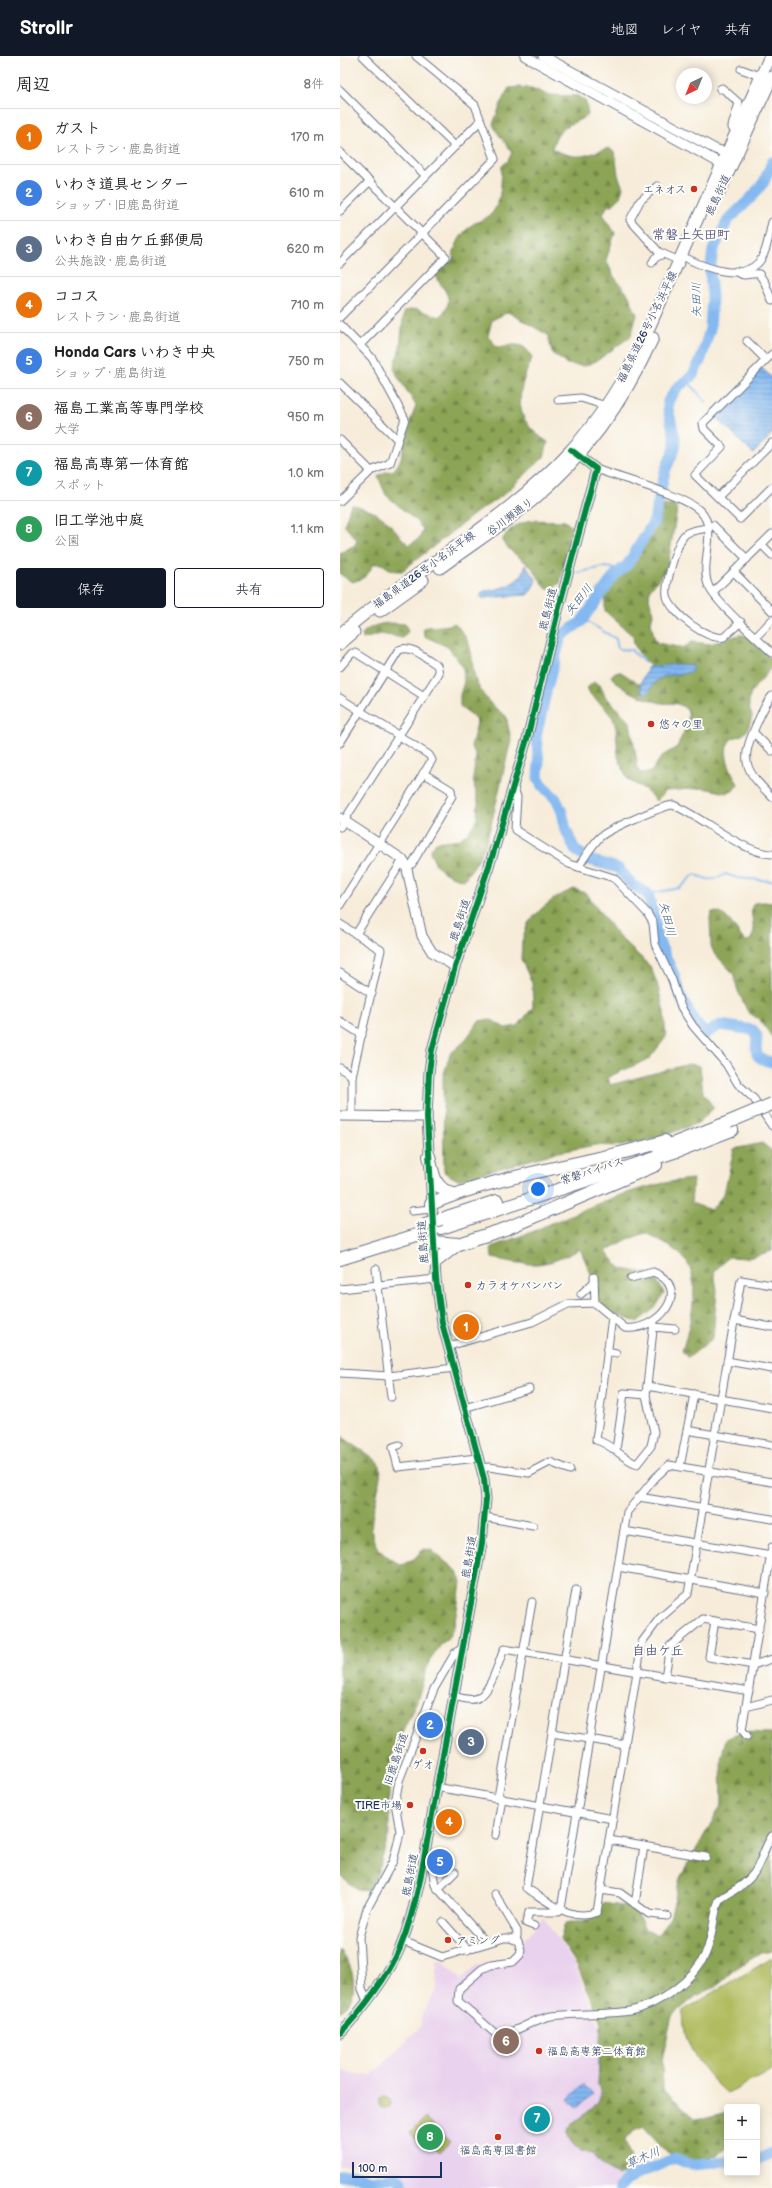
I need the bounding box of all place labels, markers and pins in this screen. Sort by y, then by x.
place label: エネオス [643,183,686,196]
marker: エネオス [689,184,699,194]
place label: 悠々の里 [659,718,703,731]
marker: 悠々の里 [646,719,656,729]
place label: カラオケバンバン [476,1279,563,1292]
marker: カラオケバンバン [463,1280,473,1290]
pin: 1 [453,1312,479,1342]
pin: 2 [417,1710,443,1740]
pin: 3 [458,1727,484,1757]
marker: ゲオ [418,1746,428,1756]
place label: ゲオ [412,1758,434,1771]
place label: TIRE市場 [355,1799,402,1812]
marker: TIRE市場 [405,1800,415,1810]
pin: 4 [436,1807,462,1837]
pin: 5 [427,1847,453,1877]
place label: アミング [456,1934,500,1947]
marker: アミング [443,1935,453,1945]
pin: 6 [493,2026,519,2056]
place label: 福島高専第二体育館 [547,2045,646,2058]
marker: 福島高専第二体育館 [534,2046,544,2056]
pin: 7 [524,2104,550,2134]
pin: 8 [417,2122,443,2152]
marker: 福島高専図書館 [493,2132,503,2142]
place label: 福島高専図書館 [460,2144,537,2157]

